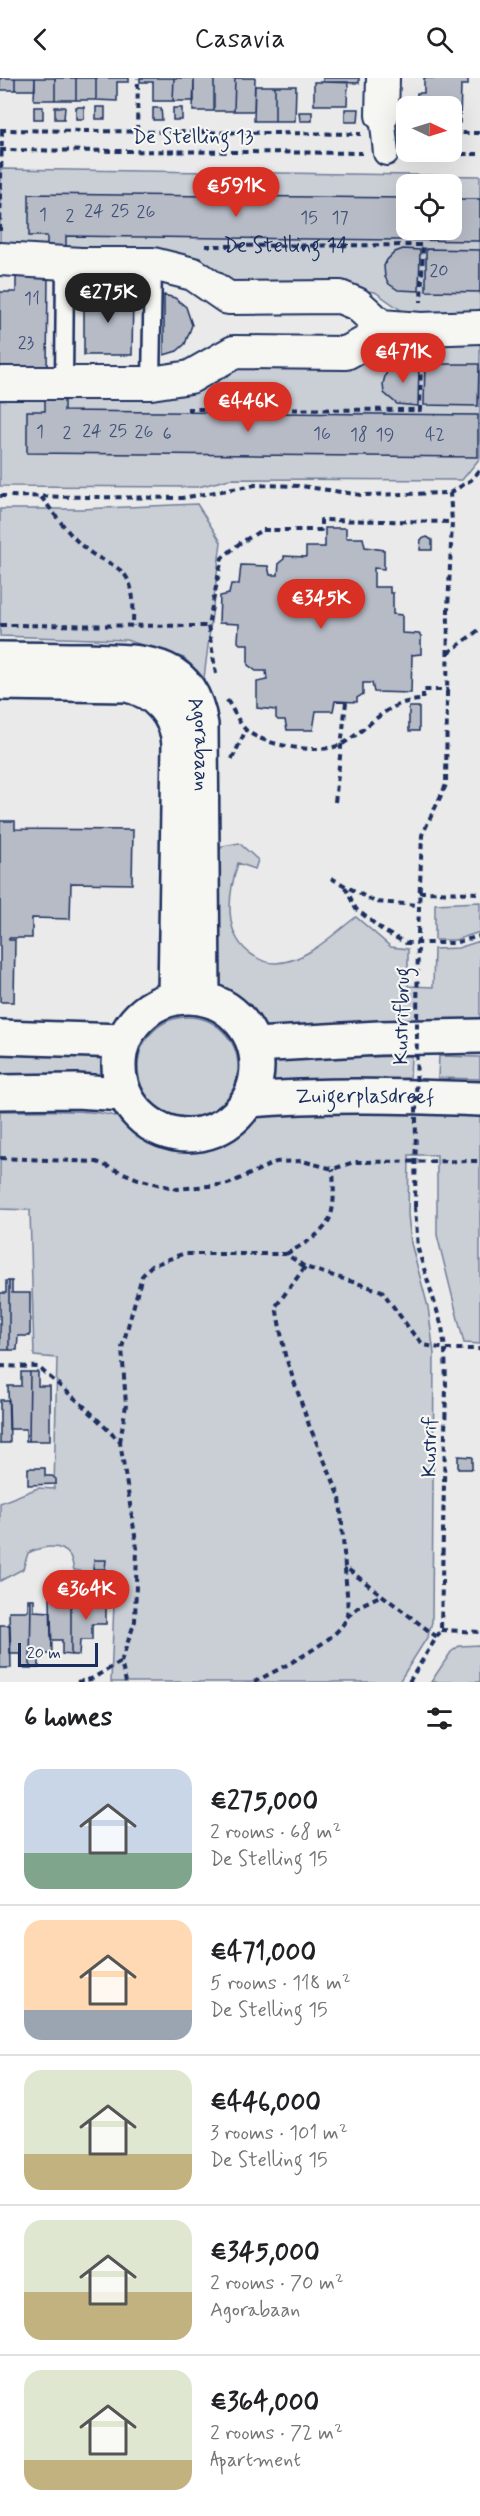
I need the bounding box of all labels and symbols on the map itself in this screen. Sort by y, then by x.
north arrow [396,96,462,162]
street label: De Stelling 13 [132,123,254,153]
pin: €591K [194,167,278,218]
house number: 24 [84,199,104,223]
house number: 25 [111,199,129,223]
house number: 26 [137,200,155,224]
house number: 1 [39,203,47,227]
house number: 2 [66,204,75,228]
house number: 15 [300,206,318,230]
house number: 17 [331,206,349,230]
street label: De Stelling 14 [223,231,349,262]
house number: 20 [429,259,449,283]
pin: €275K [66,273,150,324]
house number: 11 [24,287,40,311]
house number: 23 [18,331,35,355]
pin: €471K [361,333,445,384]
pin: €446K [206,382,290,433]
house number: 24 [82,419,102,443]
house number: 25 [109,419,127,443]
house number: 1 [36,420,44,444]
house number: 26 [135,420,153,444]
house number: 2 [63,421,72,445]
house number: 6 [162,422,172,446]
house number: 16 [313,422,331,446]
house number: 18 [350,423,368,447]
house number: 19 [376,423,394,447]
house number: 42 [425,423,445,447]
pin: €345K [279,579,363,630]
street label: Agorabaan [180,693,215,791]
street label: Kustrifbrug [387,967,419,1065]
street label: Zuigerplasdreef [295,1082,435,1112]
street label: Kustrif [415,1416,445,1478]
pin: €364K [44,1570,128,1621]
scale bar [18,1640,98,1668]

